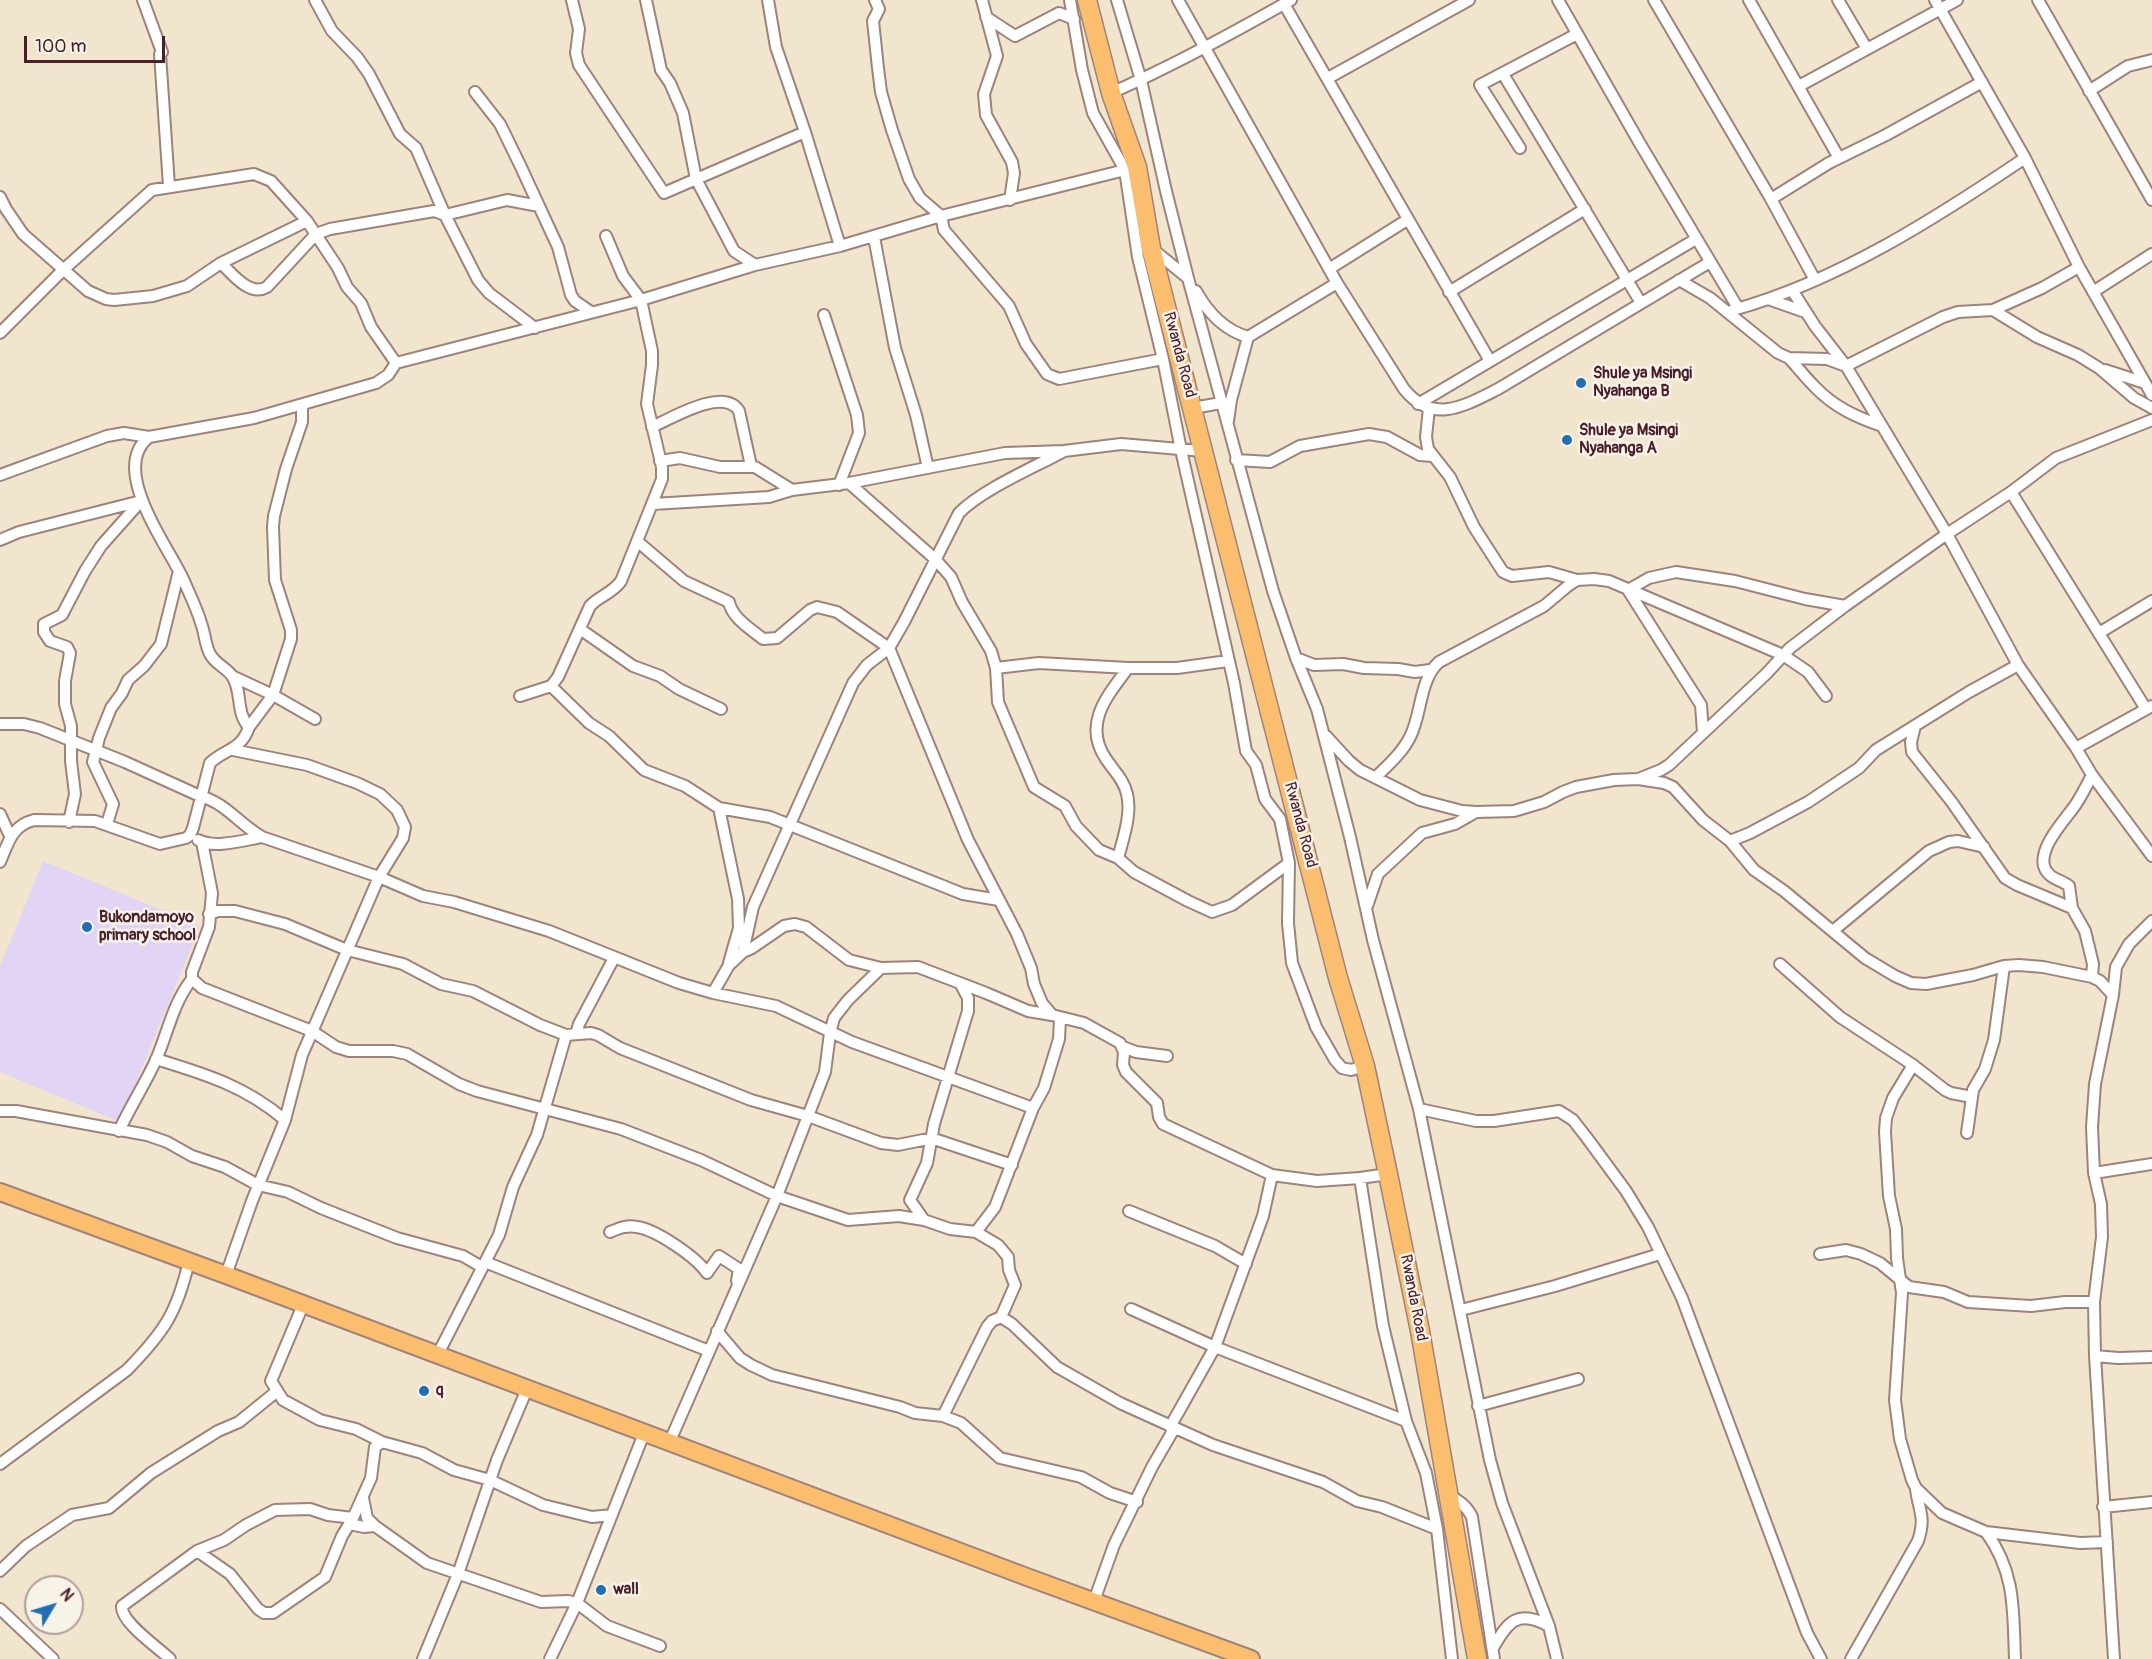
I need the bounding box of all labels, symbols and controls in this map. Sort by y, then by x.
scale bar [27,24,168,62]
text: 100 m [35,35,87,58]
street label: Rwanda Road [1158,310,1200,400]
place label: Shule ya Msingi Nyahanga B [1593,364,1692,402]
marker: Shule ya Msingi Nyahanga B [1574,376,1588,390]
place label: Shule ya Msingi Nyahanga A [1579,421,1678,459]
marker: Shule ya Msingi Nyahanga A [1560,433,1574,447]
street label: Rwanda Road [1279,780,1321,870]
place label: Bukondamoyo primary school [99,908,196,946]
marker: Bukondamoyo primary school [80,920,94,934]
street label: Rwanda Road [1395,1253,1431,1343]
place label: q [436,1381,443,1401]
marker: q [417,1384,431,1398]
north arrow [24,1575,84,1635]
place label: wall [613,1580,639,1600]
marker: wall [594,1583,608,1597]
text: N [55,1585,78,1606]

